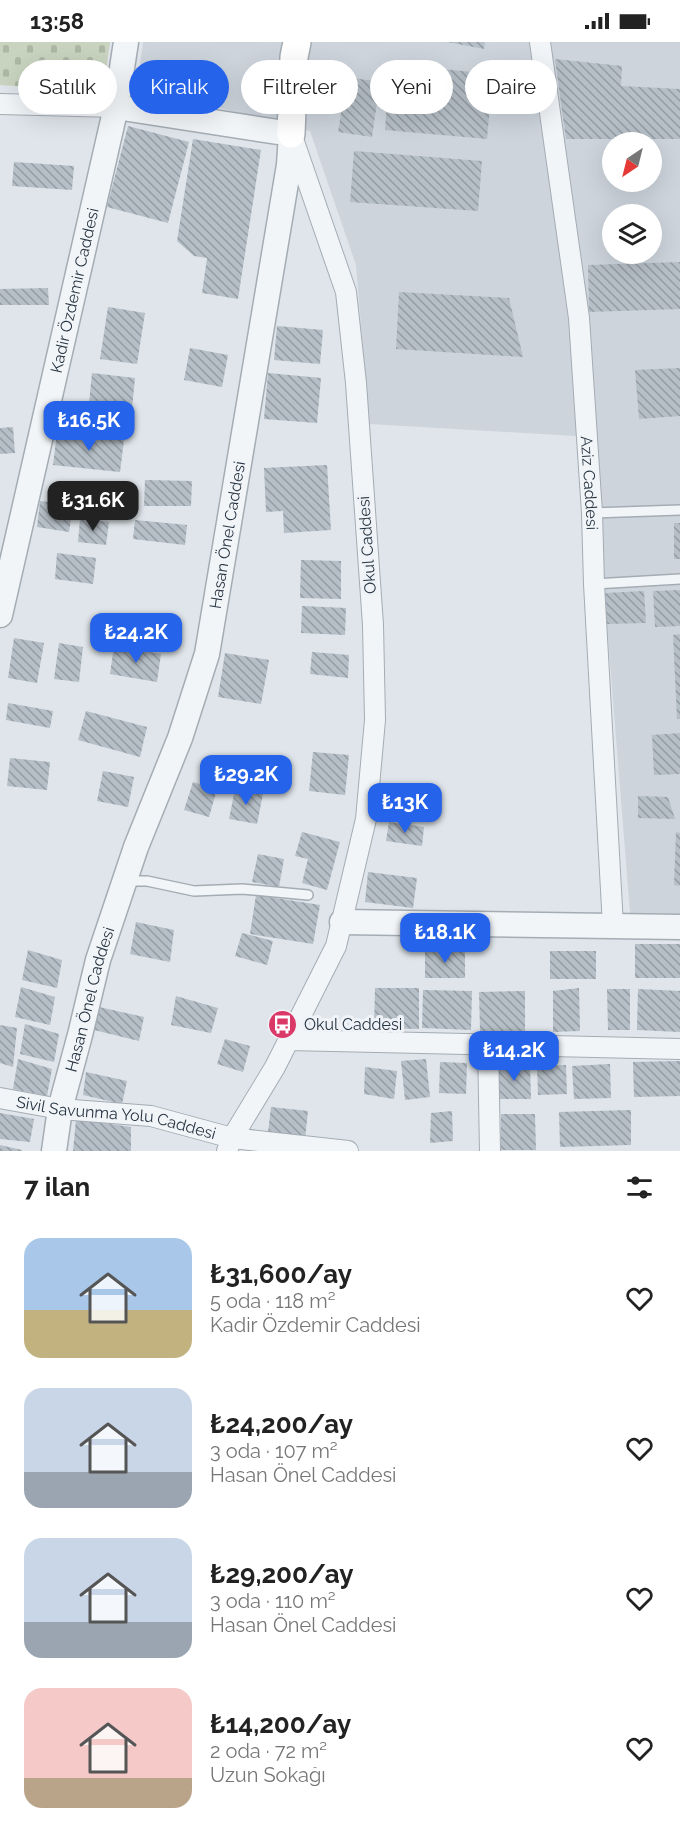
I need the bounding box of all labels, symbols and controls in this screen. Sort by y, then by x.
text: 13:58 [30,8,84,34]
chip: Satılık [18,60,117,114]
chip: Kiralık [129,60,229,114]
chip: Filtreler [241,60,358,114]
chip: Yeni [370,60,453,114]
chip: Daire [465,60,557,114]
north arrow [602,132,662,192]
map controls [602,132,662,264]
button: layers [602,204,662,264]
street label: Kadir Özdemir Caddesi [46,206,102,375]
pin: ₺16.5K [40,401,138,452]
text: ₺16.5K [58,408,120,432]
street label: Aziz Caddesi [577,435,602,530]
street label: Hasan Önel Caddesi [205,460,249,610]
pin: ₺31.6K [44,481,142,532]
text: ₺31.6K [62,488,124,512]
street label: Okul Caddesi [354,495,380,595]
pin: ₺24.2K [87,613,185,664]
text: ₺24.2K [104,620,168,644]
pin: ₺29.2K [197,755,295,806]
text: ₺29.2K [214,762,278,786]
pin: ₺13K [369,783,441,834]
text: ₺13K [382,790,428,814]
pin: ₺18.1K [396,913,494,964]
text: ₺18.1K [414,920,476,944]
street label: Hasan Önel Caddesi [61,924,118,1074]
bus stop icon: Okul Caddesi [267,1008,299,1040]
place label: Okul Caddesi [304,1015,402,1034]
pin: ₺14.2K [465,1031,563,1082]
text: ₺14.2K [483,1038,545,1062]
street label: Sivil Savunma Yolu Caddesi [15,1092,218,1143]
icon: filters [623,1171,656,1204]
text: 7 ilan [24,1172,90,1202]
text: ₺31,600/ay [210,1259,352,1289]
icon: home [72,1262,144,1334]
icon: heart [623,1282,656,1315]
text: 5 oda · 118 m² [210,1289,335,1313]
text: Kadir Özdemir Caddesi [210,1313,421,1337]
text: ₺24,200/ay [210,1409,353,1439]
icon: home [72,1412,144,1484]
icon: heart [623,1432,656,1465]
text: 3 oda · 107 m² [210,1439,338,1463]
text: Hasan Önel Caddesi [210,1463,396,1487]
text: ₺29,200/ay [210,1559,354,1589]
icon: home [72,1562,144,1634]
icon: heart [623,1582,656,1615]
text: 3 oda · 110 m² [210,1589,336,1613]
text: Hasan Önel Caddesi [210,1613,396,1637]
text: ₺14,200/ay [210,1709,351,1739]
icon: home [72,1712,144,1784]
icon: heart [623,1732,656,1765]
text: 2 oda · 72 m² [210,1739,327,1763]
text: Uzun Sokağı [210,1763,326,1787]

